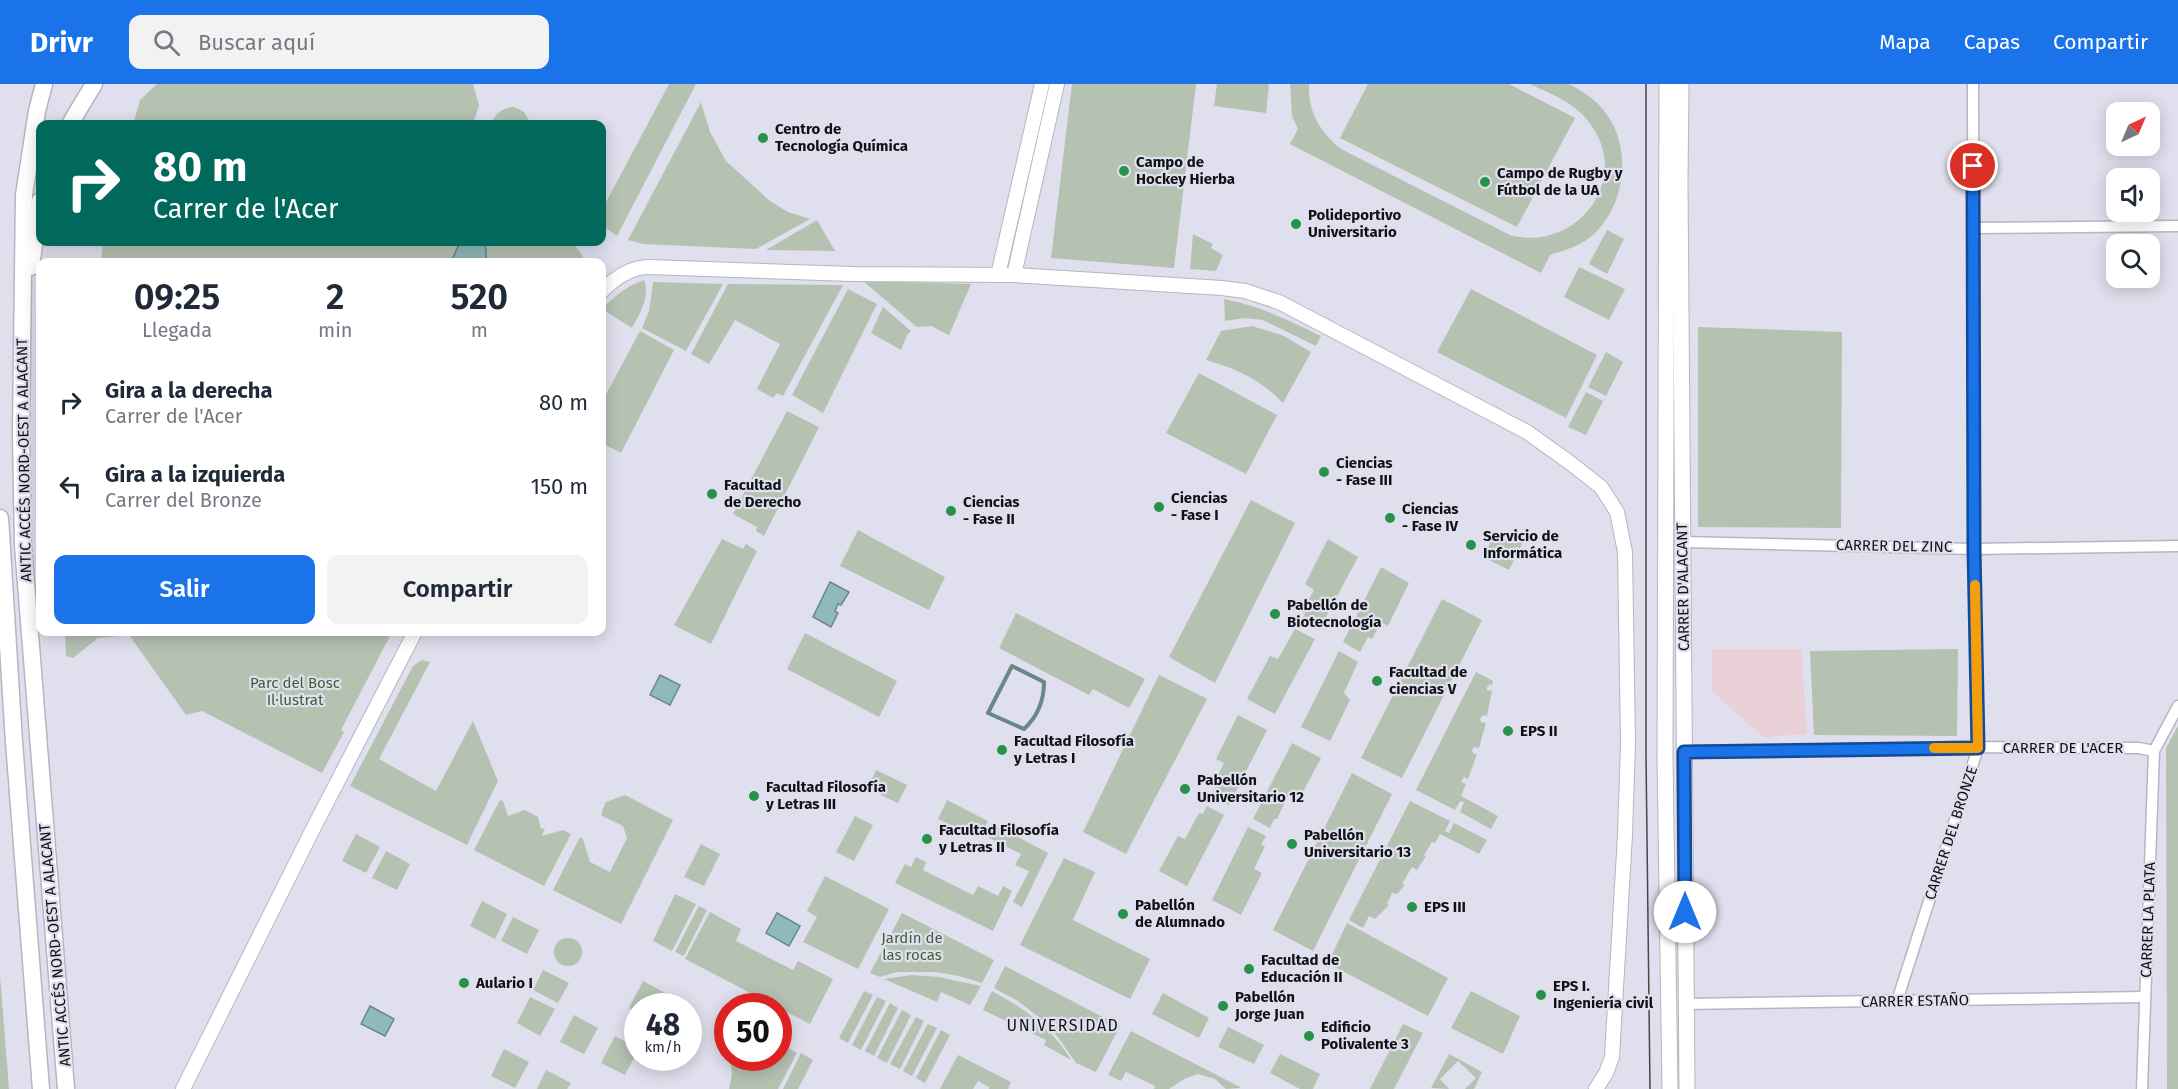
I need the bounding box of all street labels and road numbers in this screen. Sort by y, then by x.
street label: ANTIC ACCÉS NORD-OEST A ALACANT [13,338,35,582]
street label: CARRER D'ALACANT [1673,523,1693,651]
street label: CARRER DEL ZINC [1836,536,1953,556]
street label: CARRER DE L'ACER [2003,739,2123,757]
street label: CARRER DEL BRONZE [1921,764,1981,902]
street label: ANTIC ACCÉS NORD-OEST A ALACANT [35,823,75,1067]
street label: CARRER LA PLATA [2137,861,2159,978]
street label: CARRER ESTAÑO [1861,991,1969,1011]

